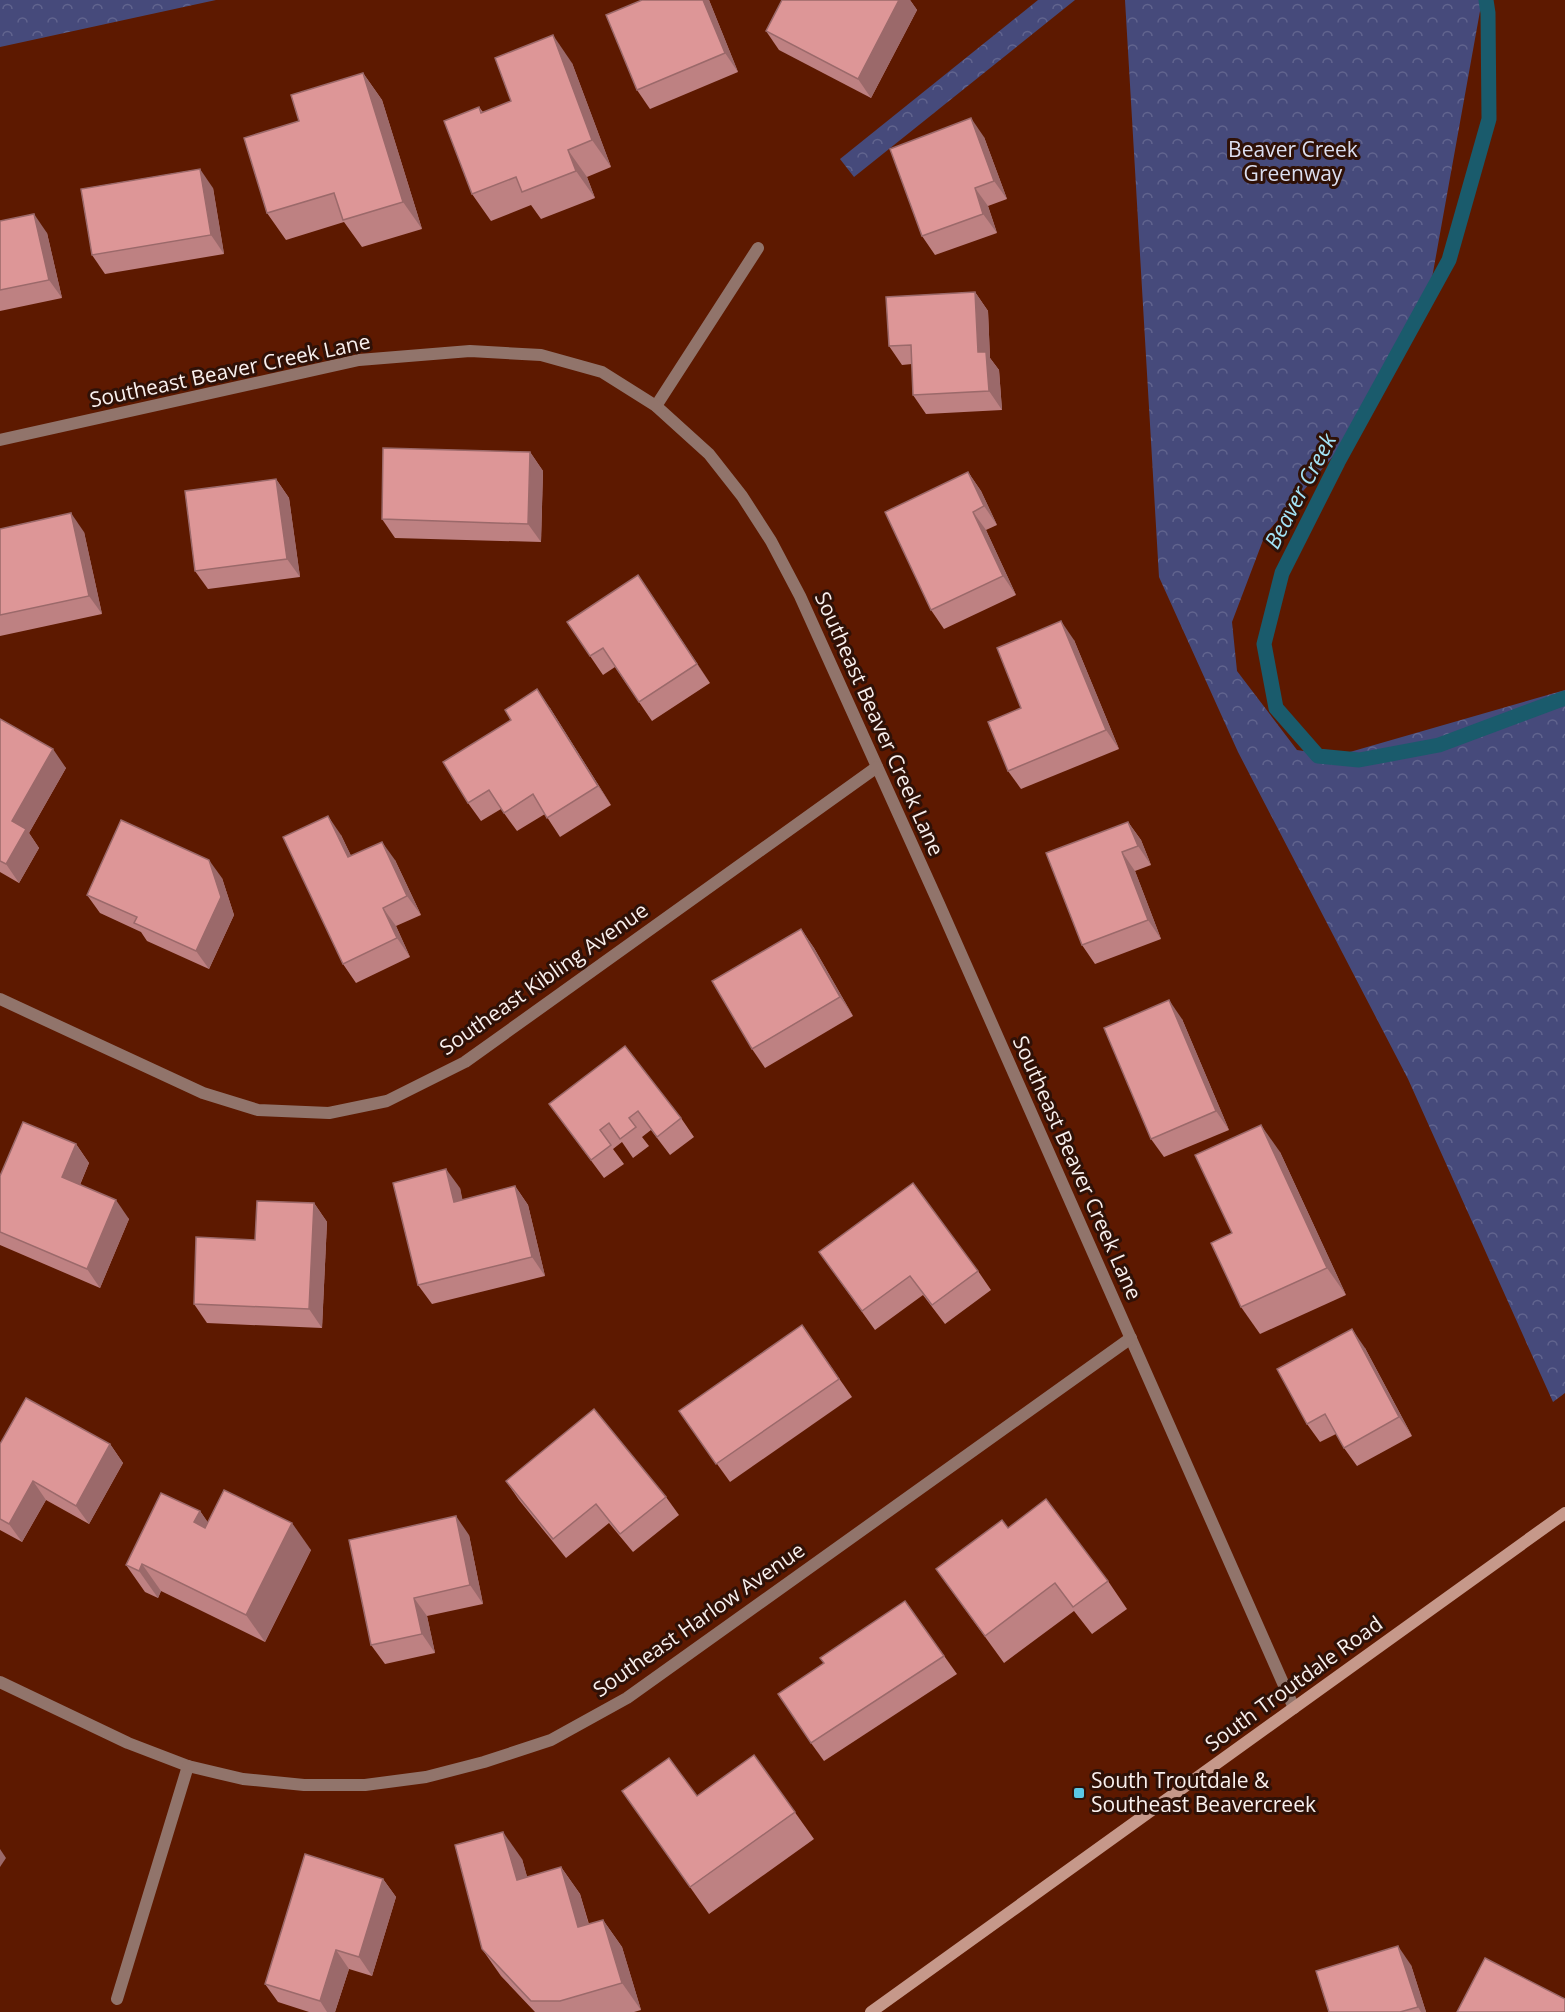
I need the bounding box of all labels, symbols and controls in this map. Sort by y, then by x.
park label: Beaver Creek Greenway [1228,135,1358,187]
street label: Southeast Beaver Creek Lane [87,327,373,413]
water label: Beaver Creek [1256,427,1343,553]
street label: Southeast Beaver Creek Lane [809,587,951,860]
street label: Southeast Kibling Avenue [434,896,653,1061]
street label: Southeast Beaver Creek Lane [1007,1031,1149,1304]
street label: Southeast Harlow Avenue [587,1535,810,1703]
street label: South Troutdale Road [1199,1609,1388,1757]
place label: South Troutdale & Southeast Beavercreek [1091,1766,1316,1818]
marker: South Troutdale & Southeast Beavercreek [1072,1786,1086,1800]

